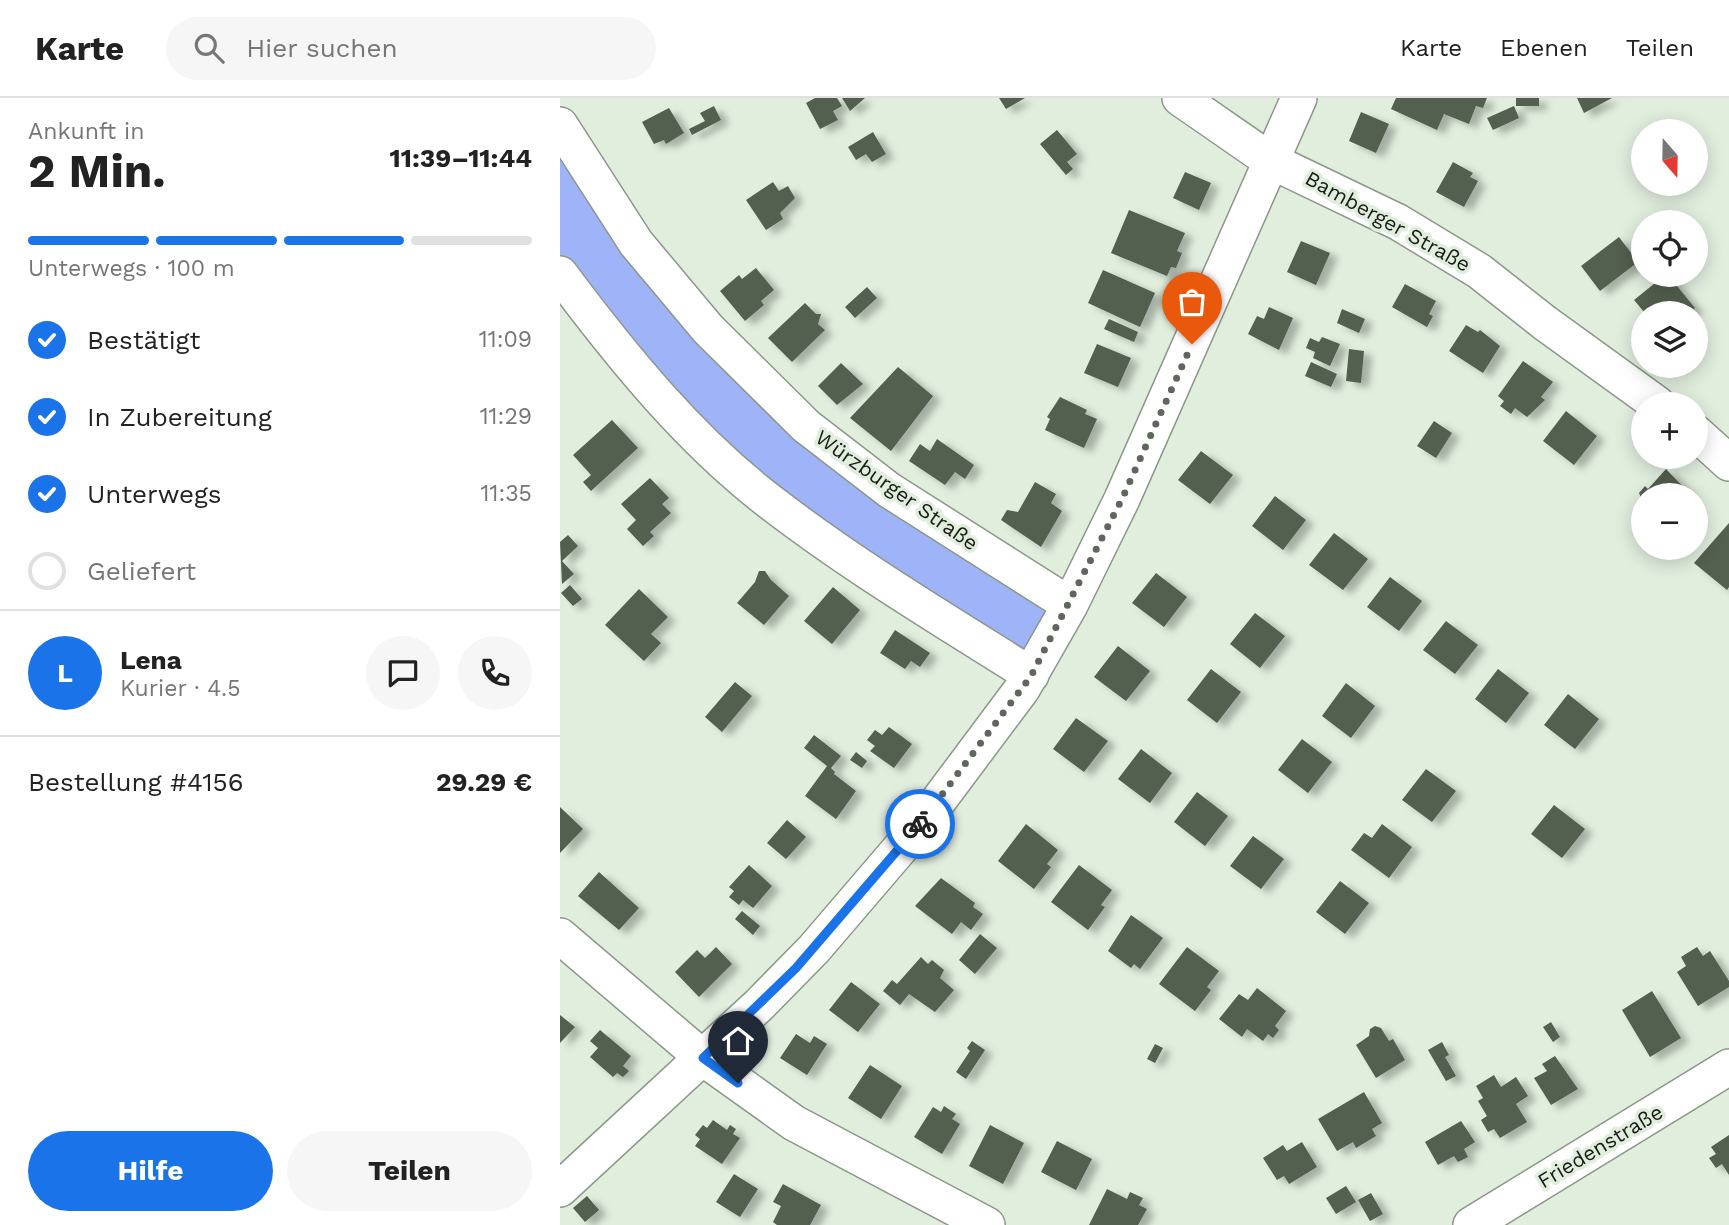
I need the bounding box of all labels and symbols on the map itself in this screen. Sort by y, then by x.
north arrow [1631,119,1708,196]
street label: Bamberger Straße [1301,165,1475,277]
pin [1162,272,1222,344]
street label: Würzburger Straße [811,424,983,556]
courier [885,789,955,859]
pin [708,1011,768,1083]
street label: Friedenstraße [1533,1099,1667,1193]

